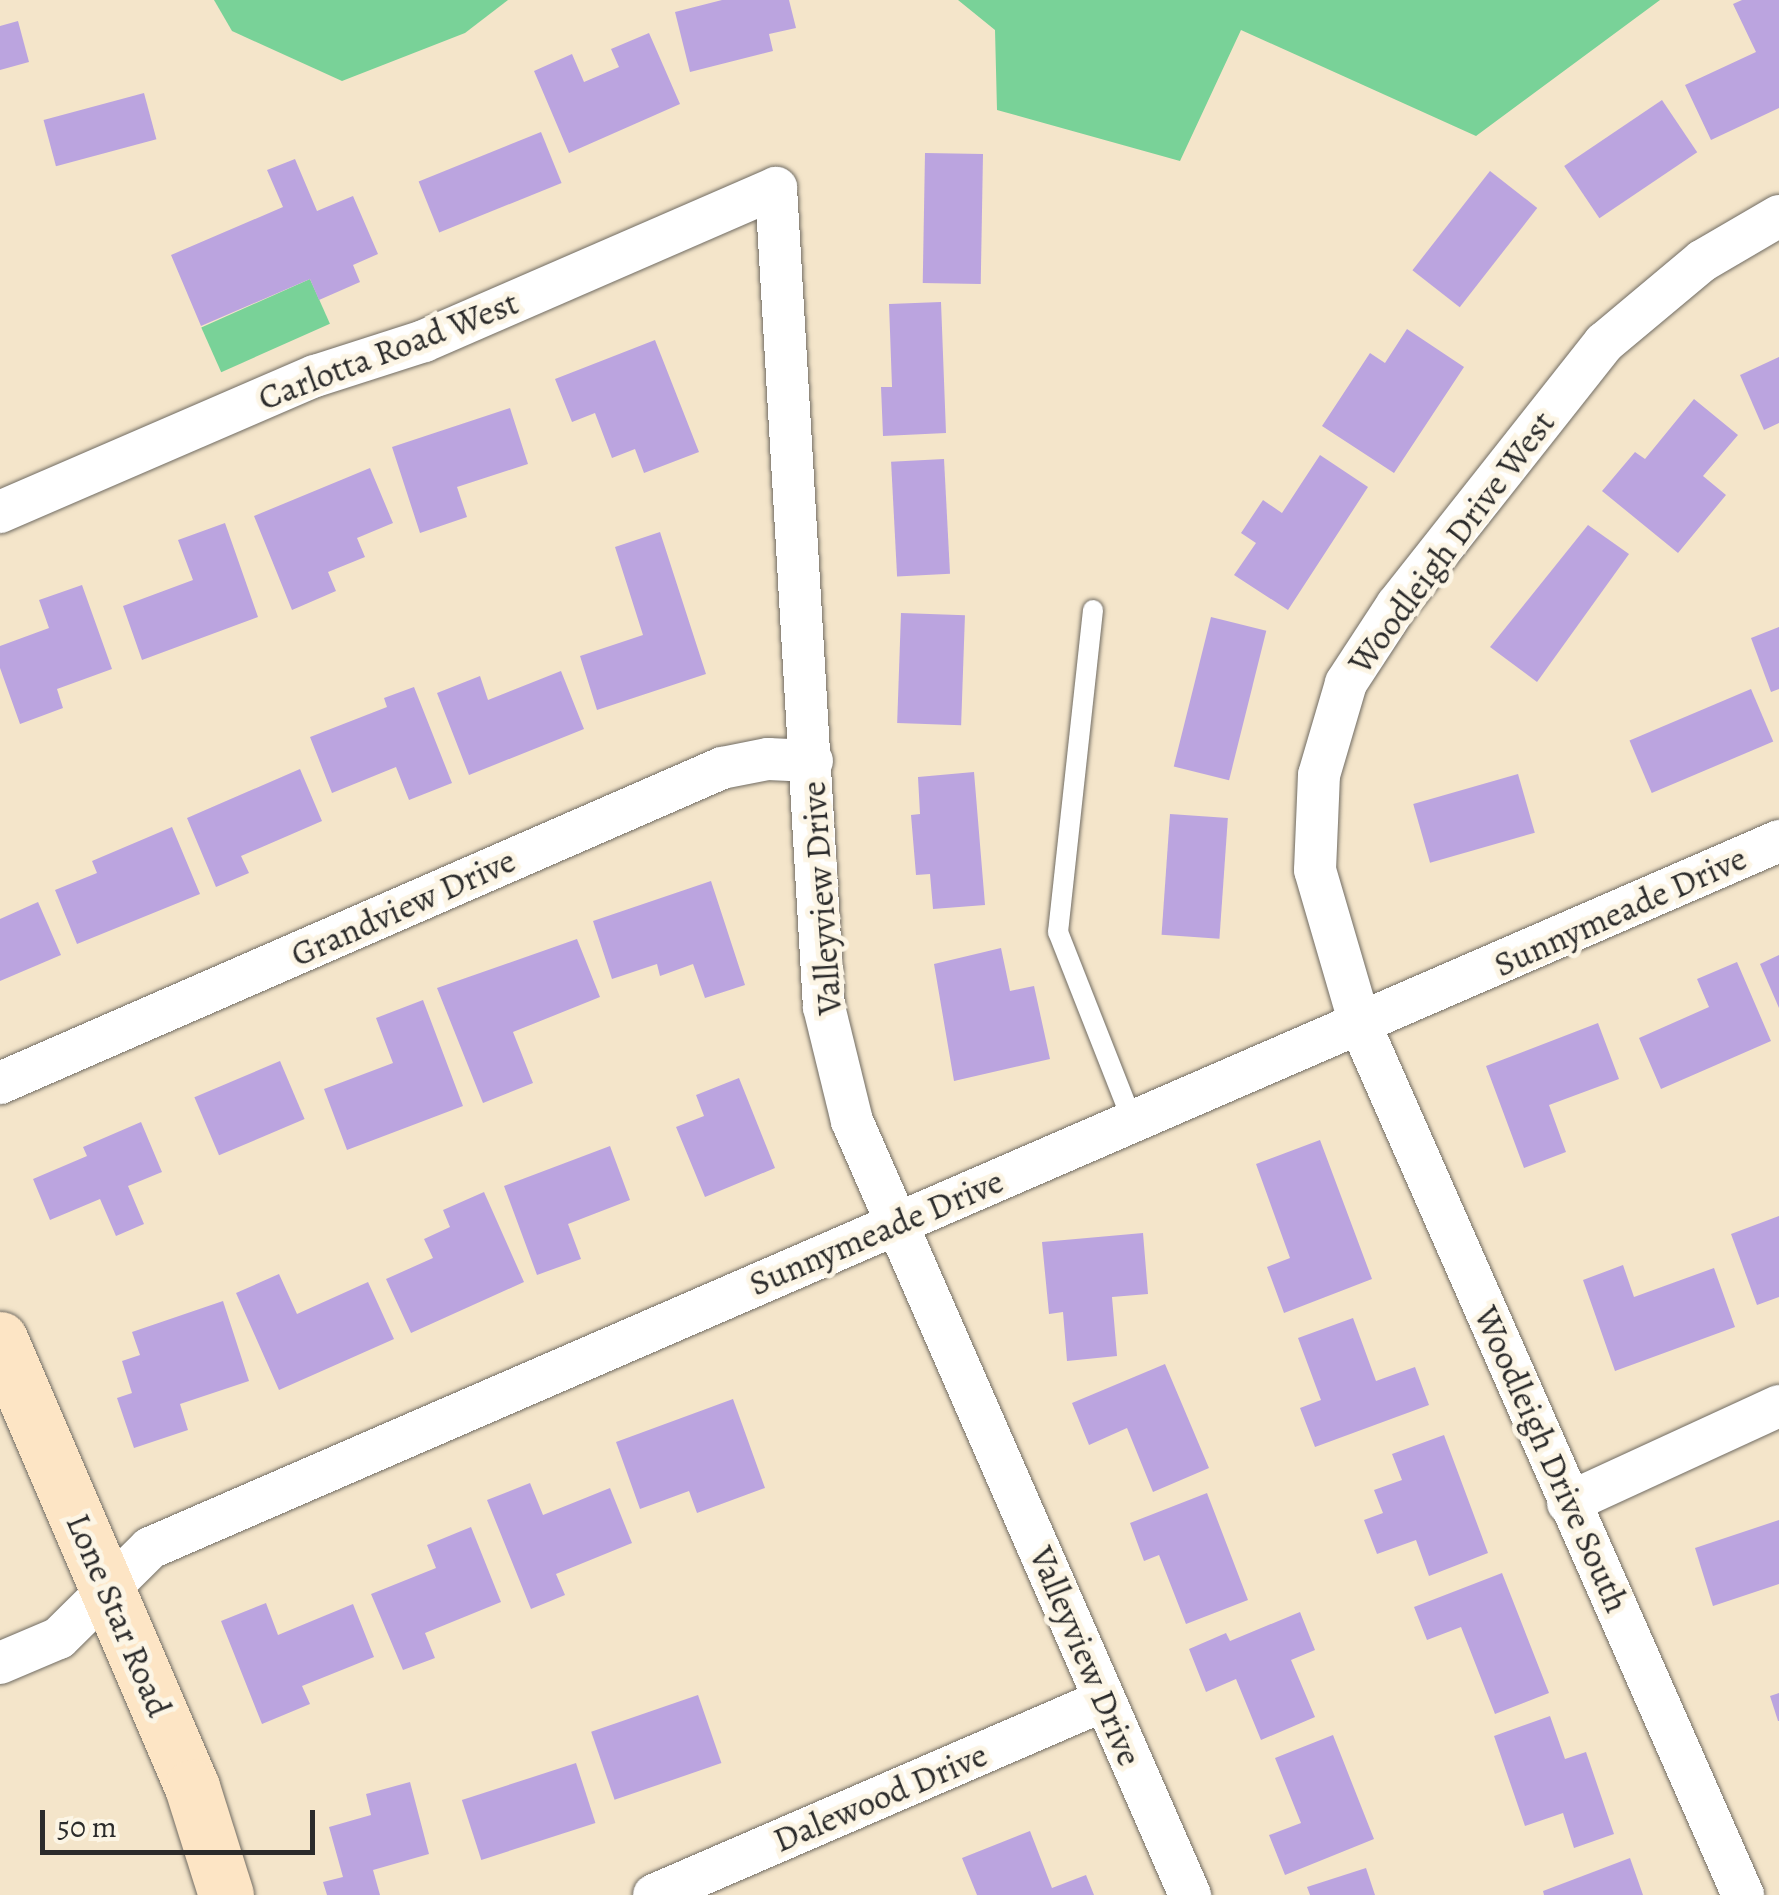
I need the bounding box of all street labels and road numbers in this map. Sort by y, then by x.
street label: Carlotta Road West [252,281,524,419]
street label: Woodleigh Drive West [1339,403,1563,681]
street label: Valleyview Drive [792,780,850,1016]
street label: Sunnymeade Drive [1487,837,1753,985]
street label: Grandview Drive [284,839,522,975]
street label: Sunnymeade Drive [743,1160,1009,1304]
street label: Woodleigh Drive South [1466,1299,1638,1619]
street label: Lone Star Road [57,1507,181,1723]
street label: Valleyview Drive [1021,1540,1151,1772]
street label: Dalewood Drive [767,1733,993,1861]

